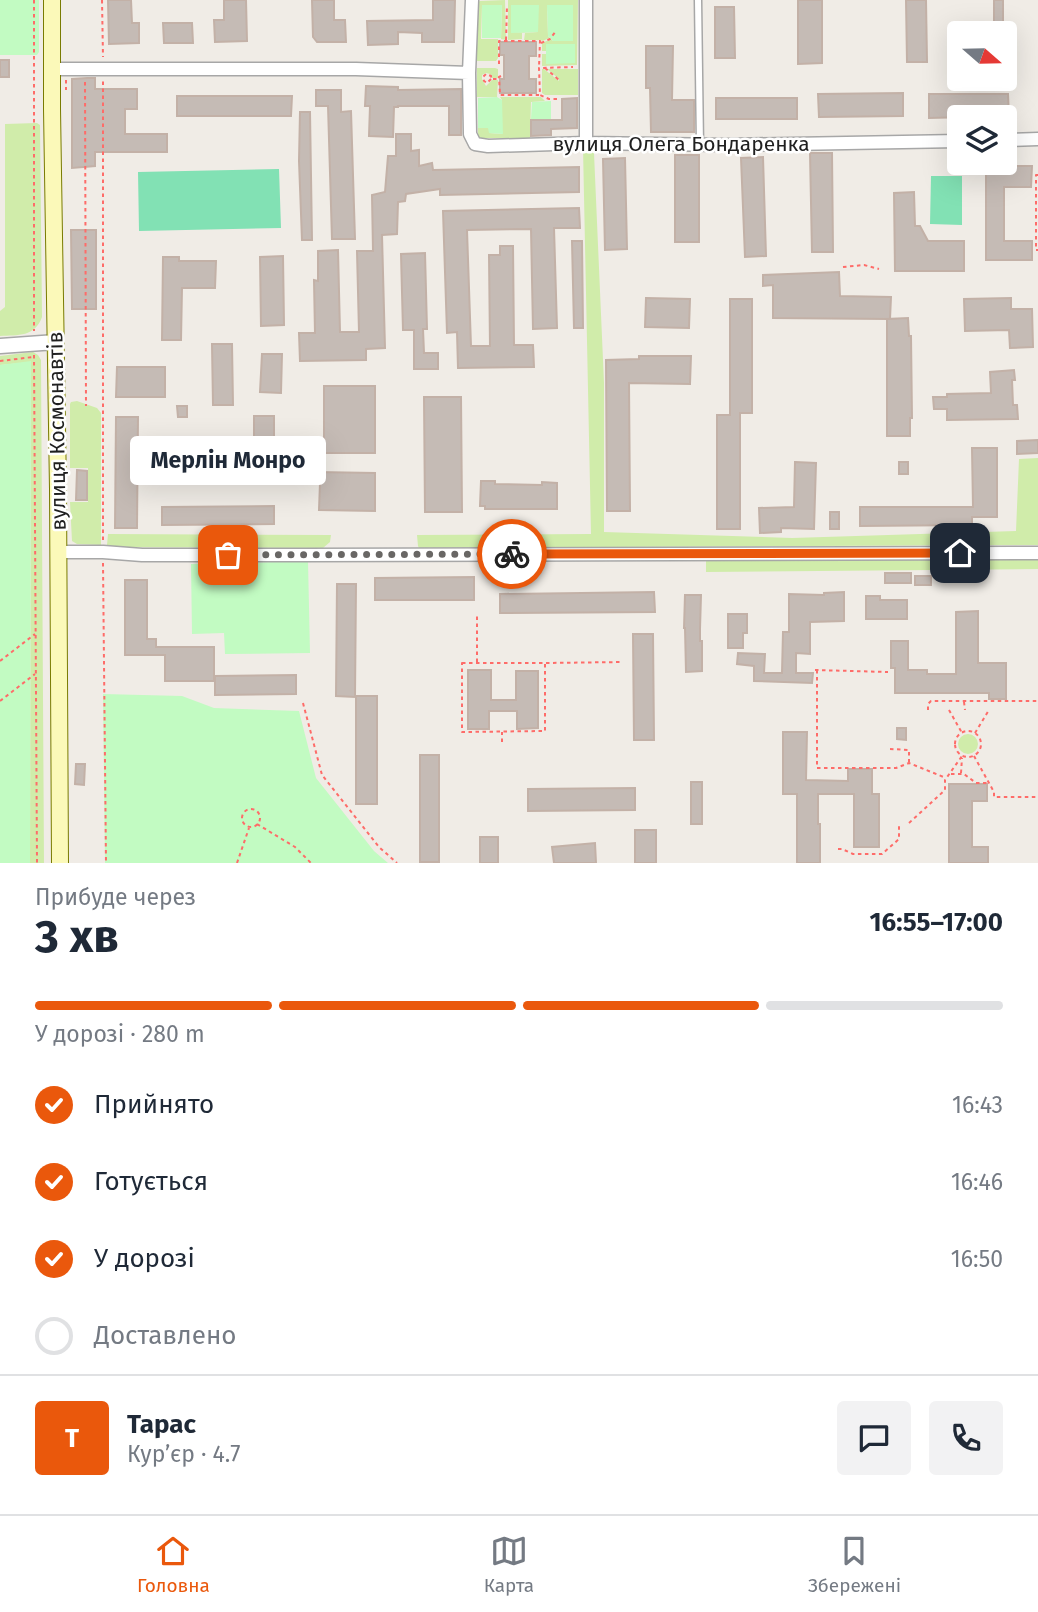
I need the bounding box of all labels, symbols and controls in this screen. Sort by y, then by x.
north arrow [947,21,1017,91]
map controls [947,21,1017,175]
button: layers [947,105,1017,175]
street label: вулиця Олега Бондаренка [552,131,810,157]
street label: вулиця Космонавтів [42,331,72,531]
callout: Мерлін Монро [130,436,326,485]
text: Мерлін Монро [151,446,305,474]
courier [477,519,547,589]
pin [930,523,990,583]
pin [198,525,258,585]
icon: home [941,534,979,572]
icon: bike [493,535,531,573]
icon: bag [209,536,247,574]
text: Прибуде через [35,883,196,911]
text: 16:55–17:00 [869,907,1003,938]
text: 3 хв [35,909,119,964]
text: У дорозі · 280 m [35,1020,205,1048]
icon: check [35,1086,73,1124]
text: Прийнято [94,1089,214,1120]
text: 16:43 [952,1091,1003,1119]
icon: check [35,1163,73,1201]
text: Готується [94,1166,208,1197]
text: 16:46 [951,1168,1003,1196]
icon: check [35,1240,73,1278]
text: У дорозі [94,1243,195,1274]
text: 16:50 [951,1245,1003,1273]
text: Доставлено [94,1320,236,1351]
button: chat [837,1401,911,1475]
button: phone [929,1401,1003,1475]
text: Тарас [127,1409,196,1440]
text: Т [65,1423,79,1454]
text: Кур’єр · 4.7 [127,1440,241,1468]
tab: Головна [137,1532,210,1597]
tab: Карта [484,1532,534,1597]
tab: Збережені [808,1532,901,1597]

